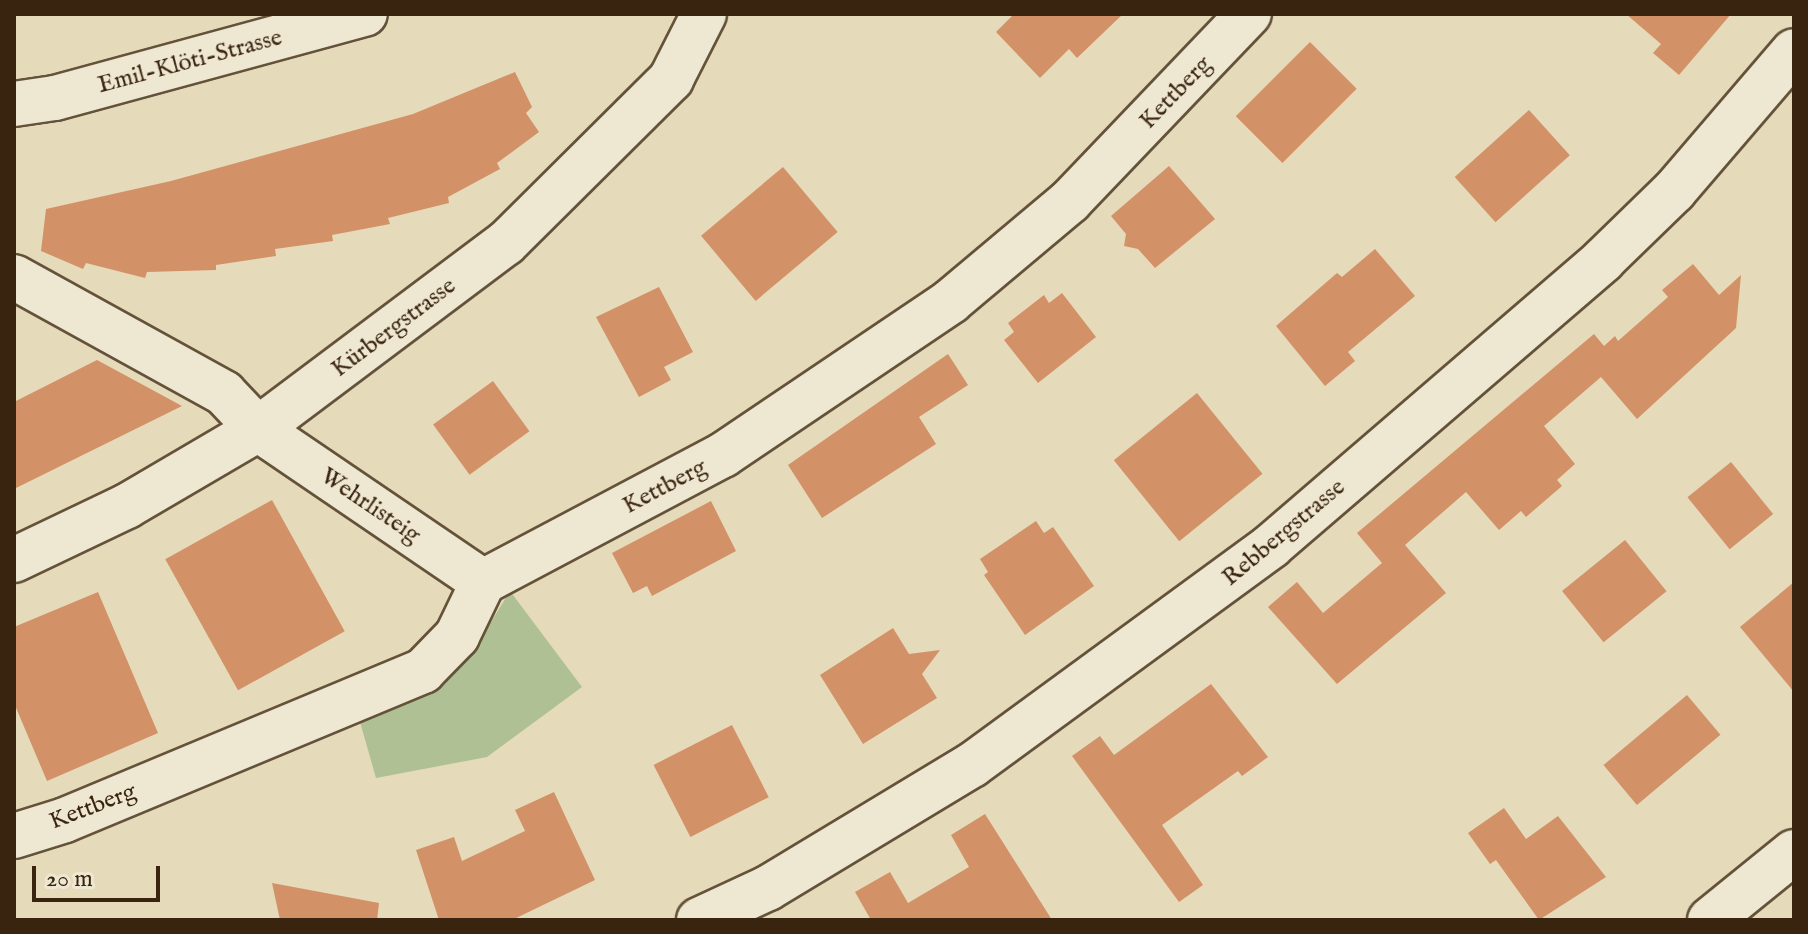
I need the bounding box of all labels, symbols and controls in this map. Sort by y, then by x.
street label: Emil-Klöti-Strasse [95,24,285,100]
street label: Kettberg [1134,50,1218,136]
street label: Kürbergstrasse [326,272,462,384]
street label: Kettberg [618,453,712,521]
street label: Wehrlisteig [315,462,425,550]
street label: Rebbergstrasse [1217,473,1351,593]
street label: Kettberg [46,777,140,837]
scale bar [36,850,164,900]
text: 20 m [46,864,93,895]

